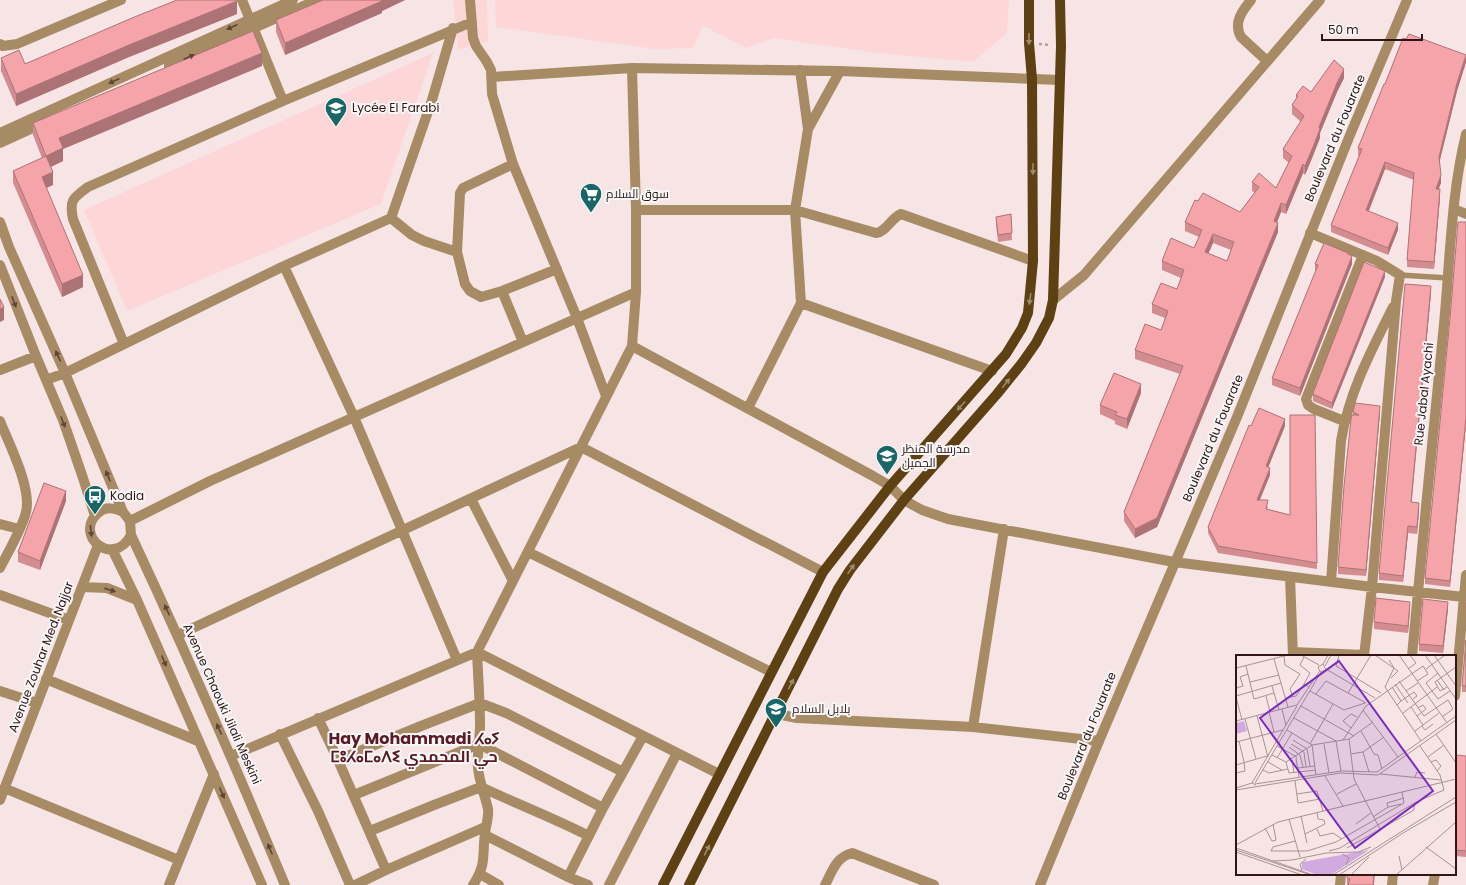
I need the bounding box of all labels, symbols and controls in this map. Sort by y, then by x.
scale bar [1322,16,1422,42]
text: 50 m [1328,21,1359,38]
one-way arrow [226,24,237,30]
one-way arrow [1026,33,1032,46]
one-way arrow [183,54,194,60]
street label: Boulevard du Fouarate [1300,72,1369,204]
one-way arrow [108,78,119,84]
school or university icon: Lycée El Farabi [323,95,349,128]
place label: Lycée El Farabi [352,99,439,116]
one-way arrow [1030,163,1036,176]
supermarket icon: سوق السلام [578,181,604,214]
place label: سوق السلام [606,185,669,202]
one-way arrow [1027,293,1033,305]
one-way arrow [12,296,18,308]
street label: Rue Jabal Ayachi [1410,342,1437,446]
one-way arrow [55,351,61,362]
street label: Boulevard du Fouarate [1178,372,1247,504]
one-way arrow [1002,378,1010,389]
one-way arrow [957,401,966,410]
one-way arrow [61,417,67,429]
place label: مدرسة المنظر الجميل [901,440,970,471]
school or university icon: مدرسة المنظر الجميل [874,443,900,476]
one-way arrow [105,470,112,482]
bus stop icon: Kodia [82,483,108,516]
place label: Kodia [110,487,144,504]
one-way arrow [88,525,94,537]
one-way arrow [847,564,855,574]
street label: Avenue Zouhar Med. Najjar [4,578,77,735]
one-way arrow [105,587,117,593]
one-way arrow [163,604,169,616]
street label: Avenue Chaouki Jilali Meskini [179,621,266,787]
one-way arrow [161,655,167,667]
inset map [1236,655,1456,875]
street label: Boulevard du Fouarate [1053,669,1120,802]
one-way arrow [788,679,794,690]
school or university icon: بلابل السلام [763,696,789,729]
place label: بلابل السلام [792,700,850,717]
one-way arrow [216,724,222,735]
district label: Hay Mohammadi ⵃⴰⵢ ⵎⵓⵃⴰⵎⴰⴷⵉ حي المحمدي [328,727,500,769]
one-way arrow [219,787,225,798]
one-way arrow [267,843,273,855]
one-way arrow [704,844,710,856]

